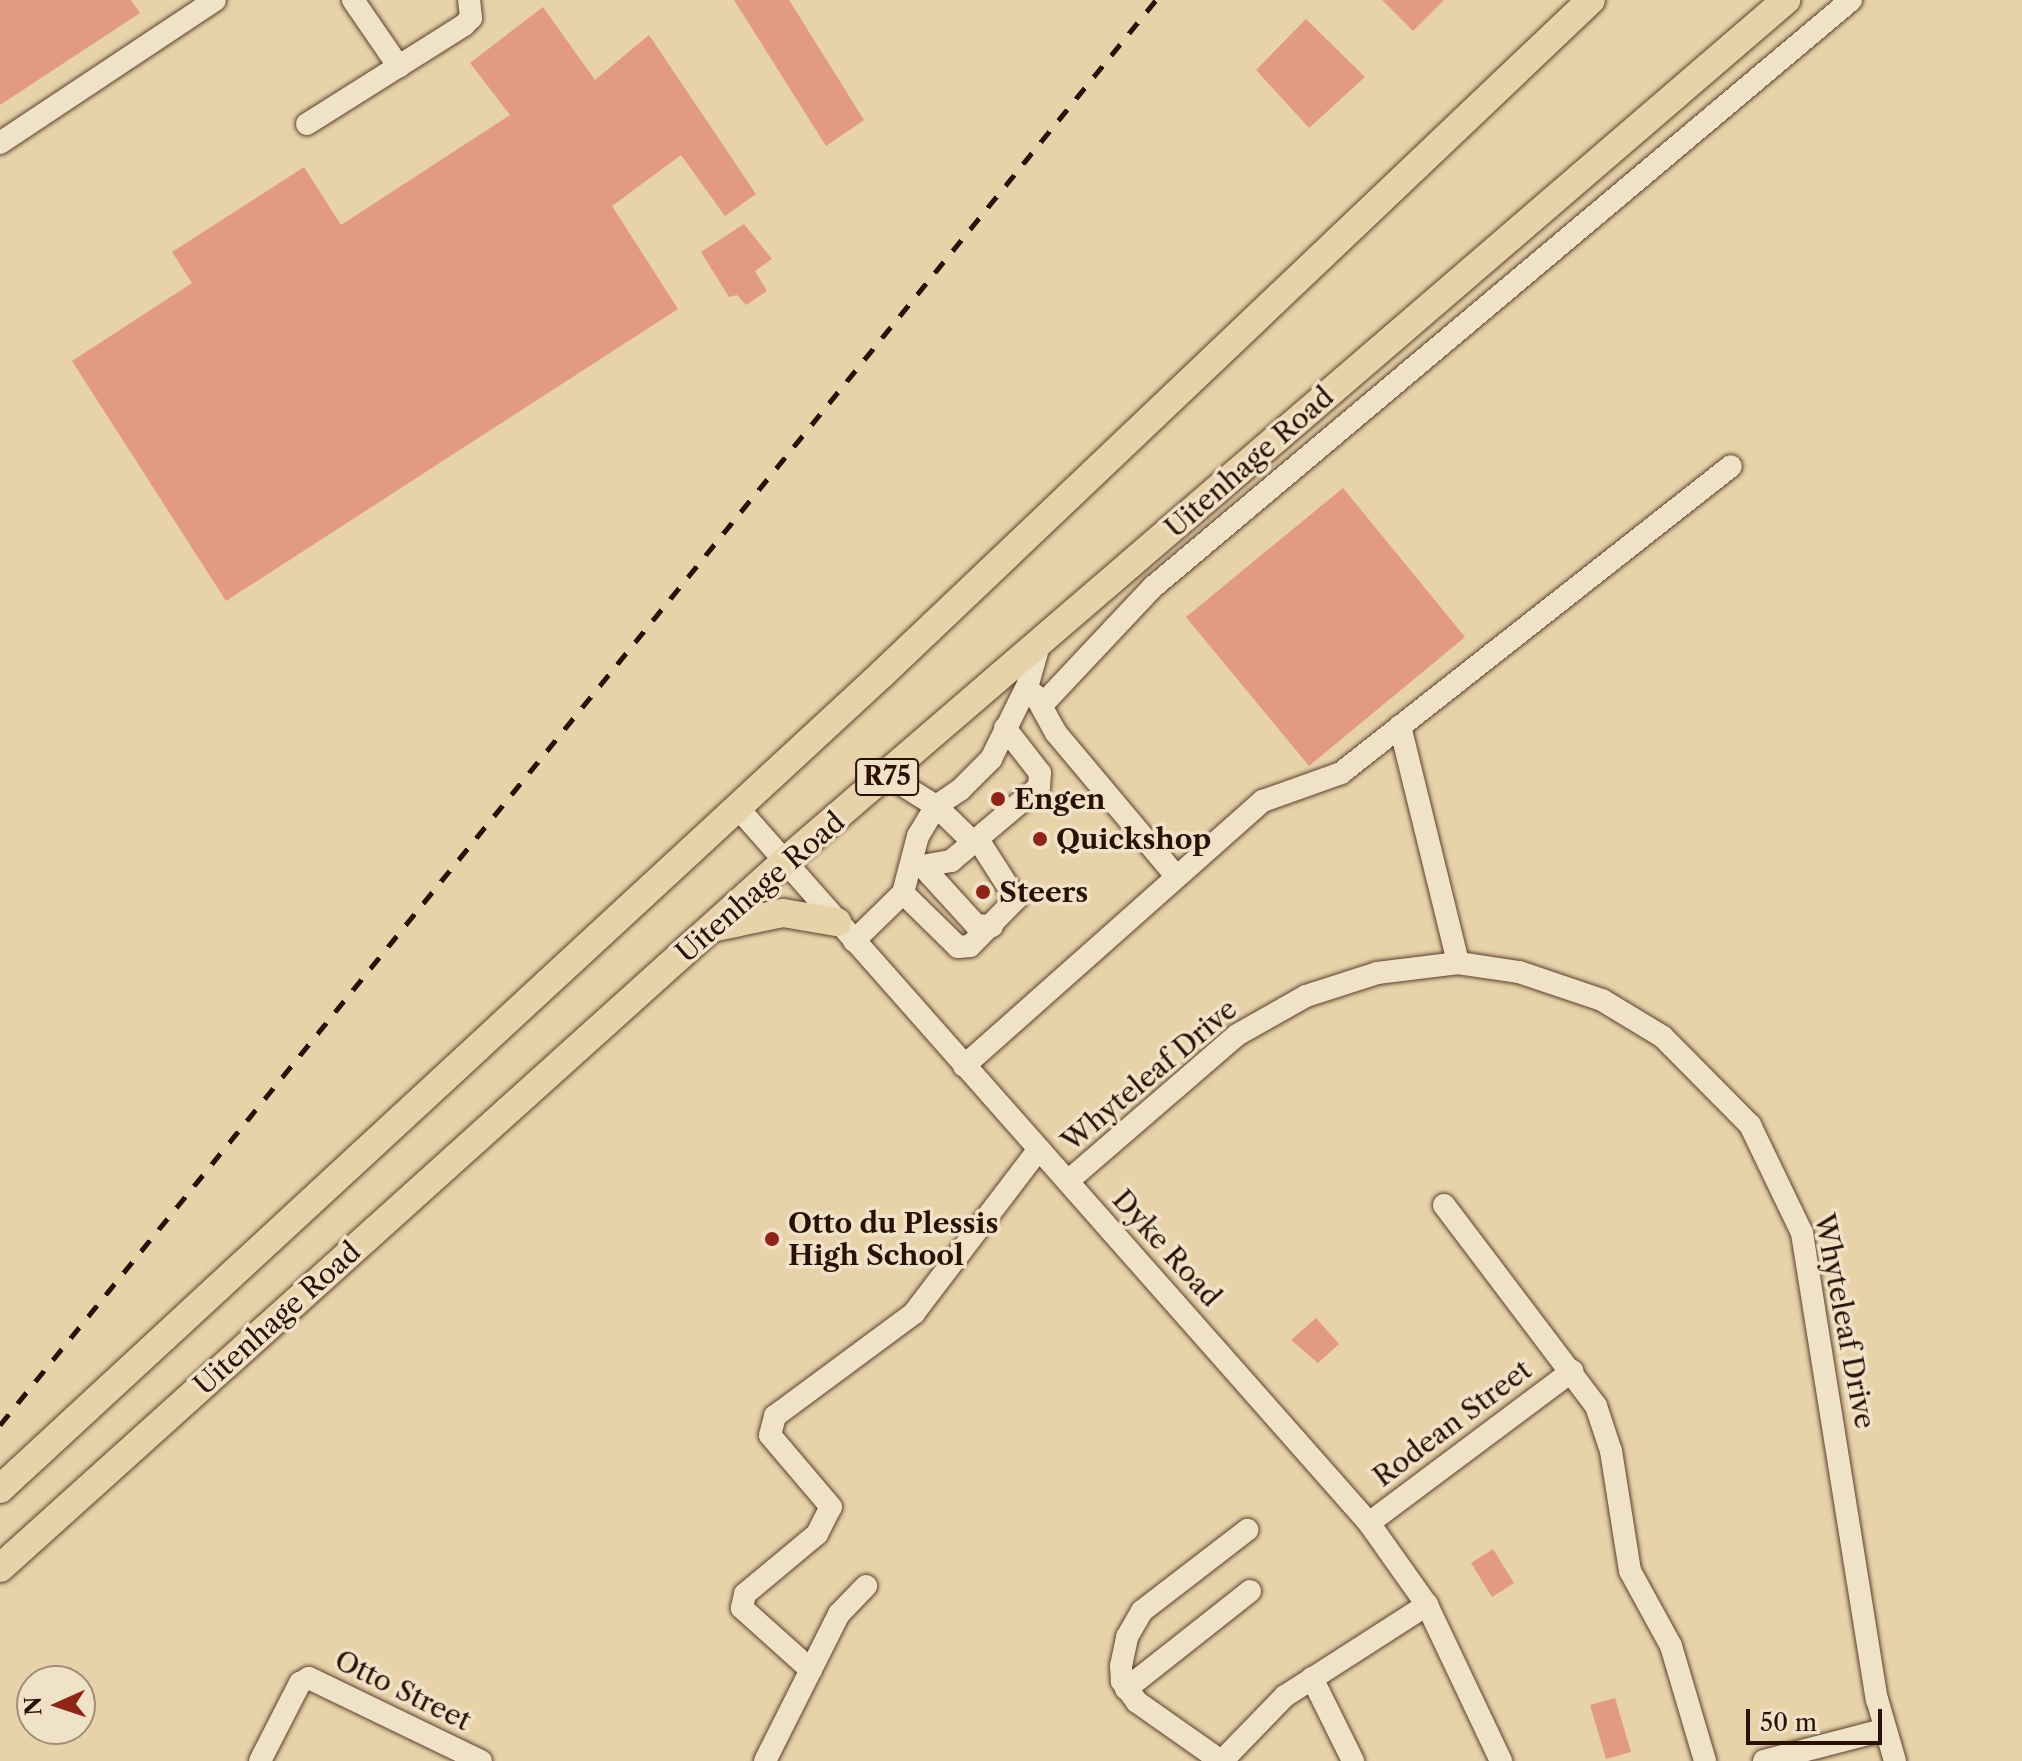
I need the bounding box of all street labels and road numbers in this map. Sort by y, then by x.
street label: Uitenhage Road [1158,380,1340,544]
road number: R75 [855,755,919,799]
street label: Uitenhage Road [669,805,851,969]
street label: Whyteleaf Drive [1055,992,1243,1158]
street label: Dyke Road [1106,1183,1228,1313]
street label: Whyteleaf Drive [1808,1211,1882,1431]
street label: Uitenhage Road [187,1234,367,1402]
street label: Rodean Street [1366,1353,1538,1493]
street label: Otto Street [330,1643,476,1737]

